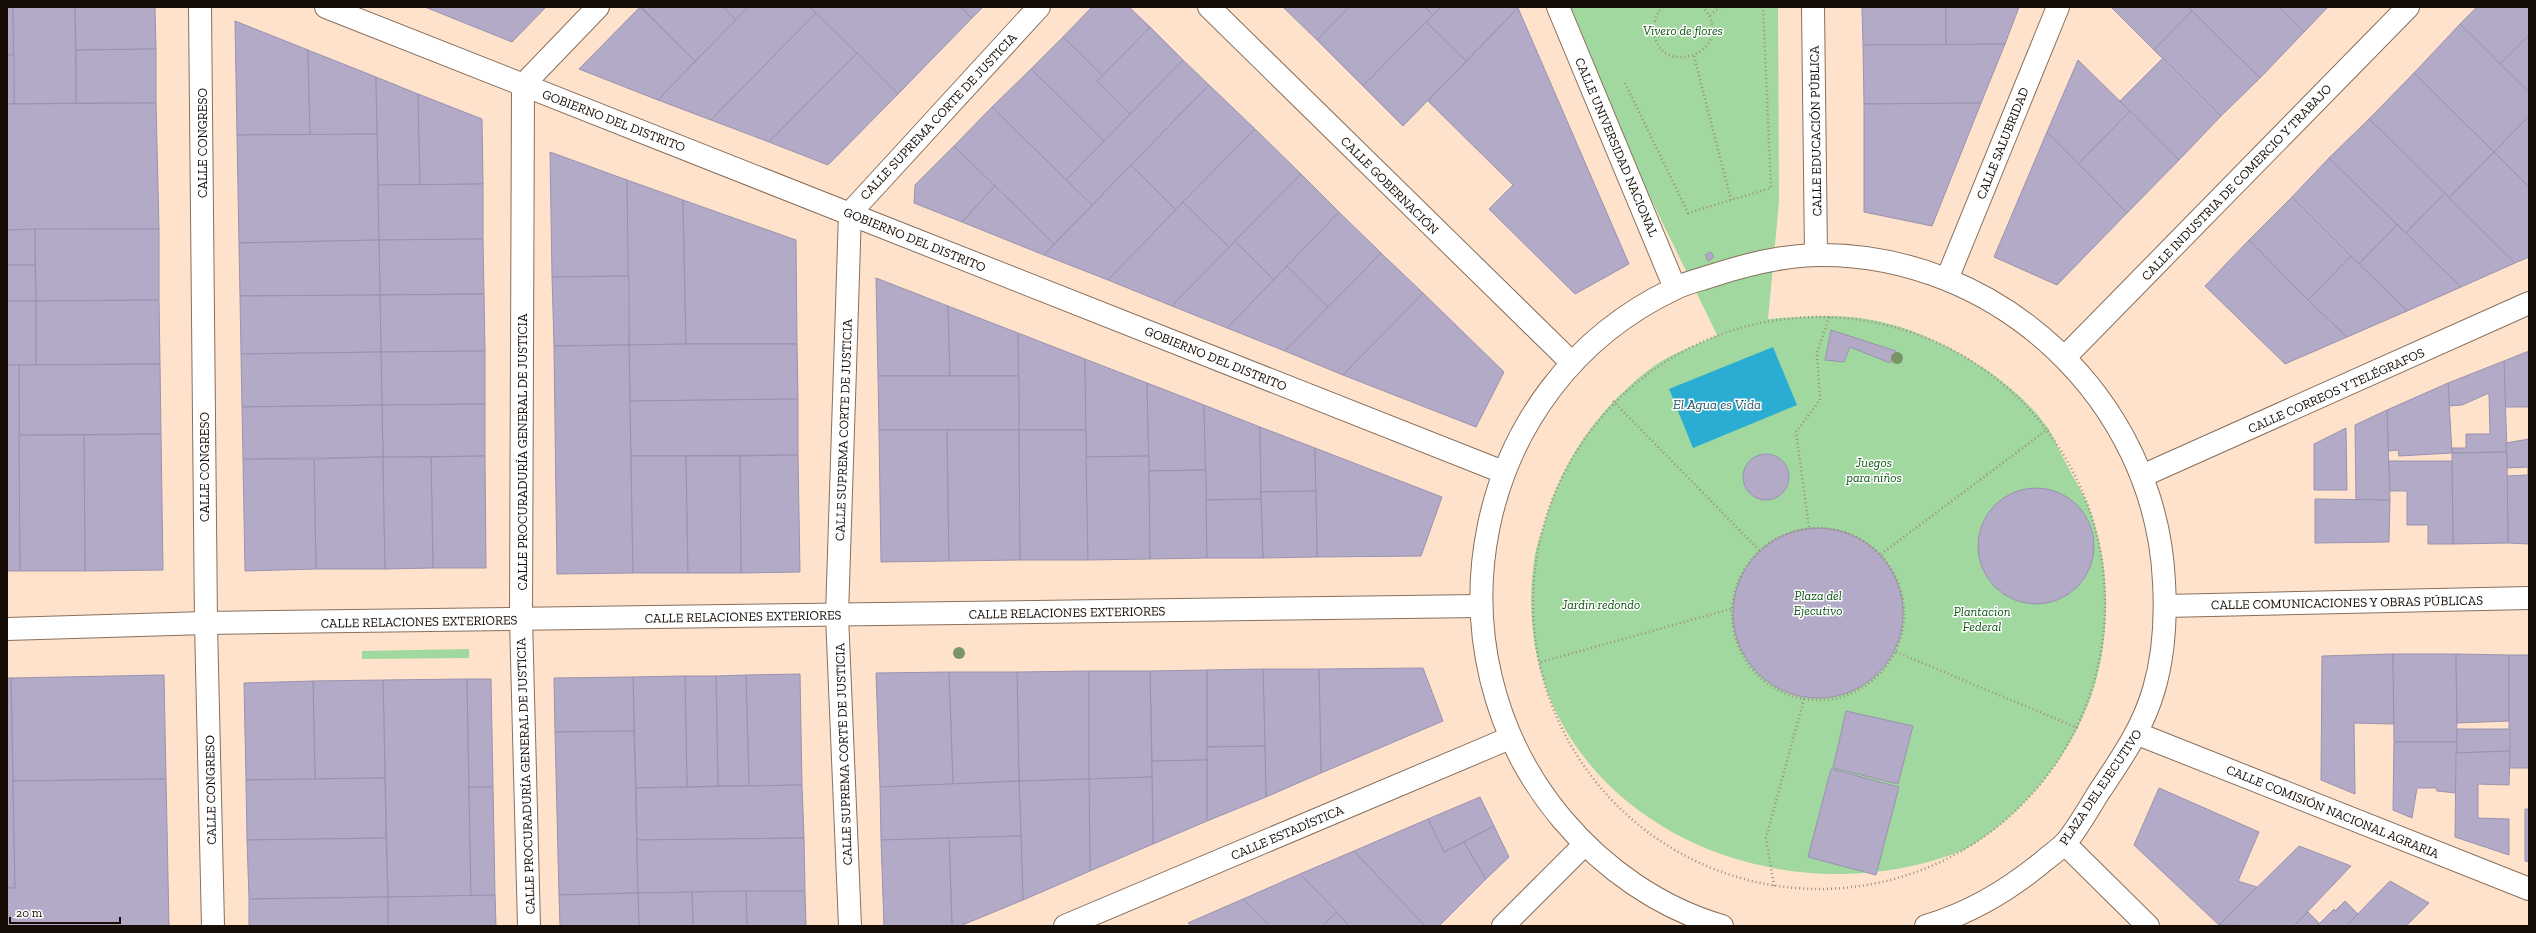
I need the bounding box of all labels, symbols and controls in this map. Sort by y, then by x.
park label: Vivero de flores [1643,23,1723,38]
street label: CALLE SUPREMA CORTE DE JUSTICIA [857,30,1020,203]
street label: CALLE EDUCACIÓN PÚBLICA [1807,45,1824,217]
street label: CALLE UNIVERSIDAD NACIONAL [1572,55,1661,239]
street label: CALLE INDUSTRIA DE COMERCIO Y TRABAJO [2138,81,2334,283]
street label: CALLE SALUBRIDAD [1973,85,2032,201]
street label: GOBIERNO DEL DISTRITO [540,86,688,155]
street label: CALLE CONGRESO [195,88,210,198]
street label: CALLE GOBERNACIÓN [1338,133,1442,238]
street label: GOBIERNO DEL DISTRITO [841,204,988,275]
street label: CALLE PROCURADURÍA GENERAL DE JUSTICIA [515,313,530,590]
street label: CALLE SUPREMA CORTE DE JUSTICIA [832,318,855,541]
street label: GOBIERNO DEL DISTRITO [1142,323,1289,394]
street label: CALLE CORREOS Y TELÉGRAFOS [2246,345,2427,436]
water label: El Agua es Vida [1673,396,1761,413]
street label: CALLE CONGRESO [197,412,212,522]
park label: Juegos para niños [1845,455,1902,485]
park label: Plaza del Ejecutivo [1794,588,1842,618]
street label: CALLE COMUNICACIONES Y OBRAS PÚBLICAS [2211,593,2483,612]
park label: Jardin redondo [1561,597,1640,612]
street label: CALLE RELACIONES EXTERIORES [968,603,1166,622]
park label: Plantacion Federal [1954,604,2011,634]
street label: CALLE RELACIONES EXTERIORES [644,607,842,626]
street label: CALLE RELACIONES EXTERIORES [320,612,518,631]
street label: CALLE PROCURADURÍA GENERAL DE JUSTICIA [513,637,538,915]
street label: CALLE SUPREMA CORTE DE JUSTICIA [832,642,855,865]
street label: PLAZA DEL EJECUTIVO [2056,727,2145,848]
street label: CALLE CONGRESO [202,735,219,845]
street label: CALLE COMISIÓN NACIONAL AGRARIA [2224,762,2442,861]
street label: CALLE ESTADÍSTICA [1229,802,1346,863]
scale bar [10,899,120,925]
text: 20 m [16,906,43,920]

